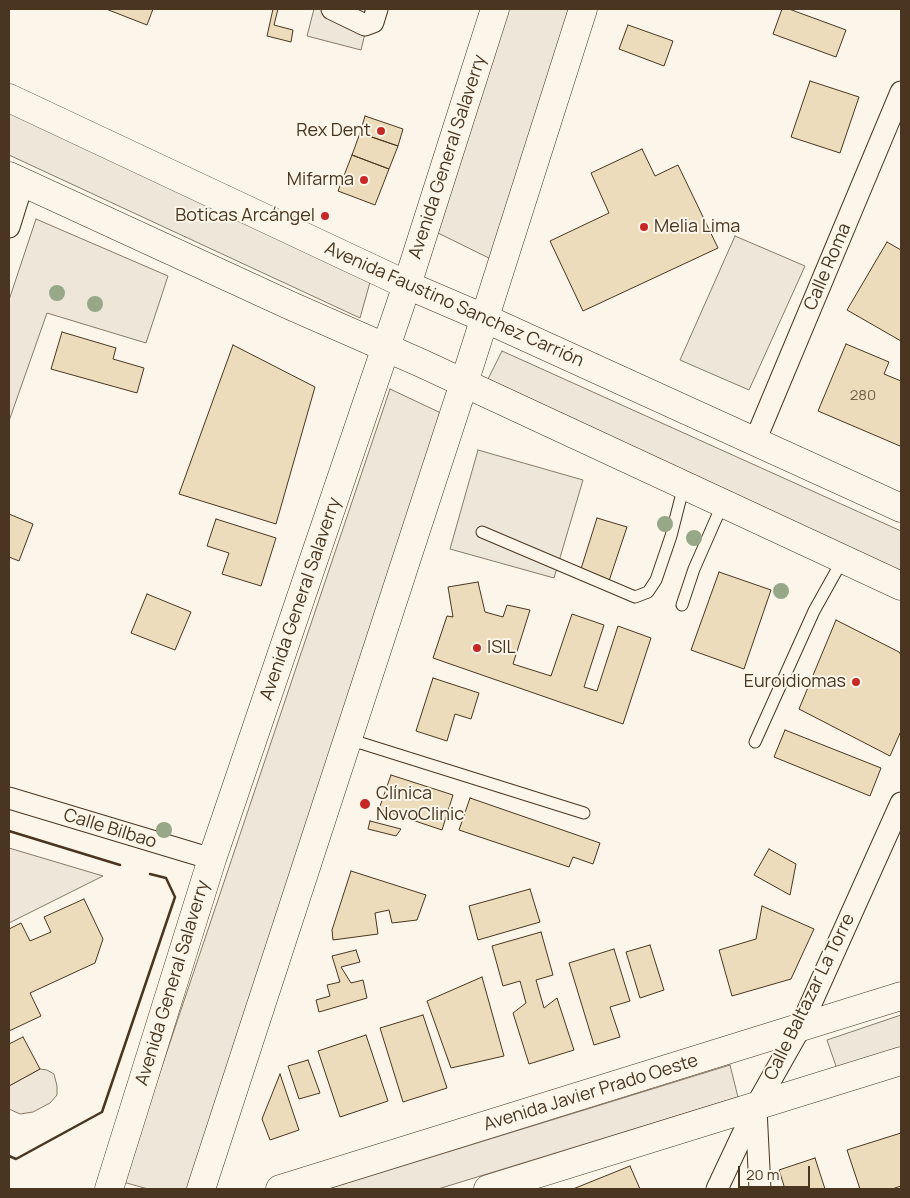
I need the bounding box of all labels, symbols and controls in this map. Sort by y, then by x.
street label: Avenida General Salaverry [405,52,491,262]
place label: Rex Dent [296,120,371,142]
marker: Rex Dent [375,125,387,137]
place label: Mifarma [287,169,354,191]
marker: Mifarma [358,174,370,186]
place label: Boticas Arcángel [175,205,315,227]
marker: Boticas Arcángel [319,210,331,222]
place label: Melia Lima [654,216,740,238]
street label: Calle Roma [800,220,856,314]
marker: Melia Lima [638,221,650,233]
street label: Avenida Faustino Sanchez Carrión [321,238,587,372]
house number: 280 [850,387,876,405]
street label: Avenida General Salaverry [256,495,346,703]
place label: ISIL [487,637,516,659]
marker: ISIL [471,642,483,654]
place label: Euroidiomas [744,671,846,693]
marker: Euroidiomas [850,676,862,688]
place label: Clínica NovoClinic [376,783,464,826]
marker: Clínica NovoClinic [358,797,372,811]
street label: Calle Bilbao [61,805,159,853]
street label: Avenida General Salaverry [131,878,215,1088]
street label: Calle Baltazar La Torre [760,910,860,1084]
street label: Avenida Javier Prado Oeste [481,1050,701,1136]
scale bar [740,1156,812,1188]
text: 20 m [746,1164,779,1185]

